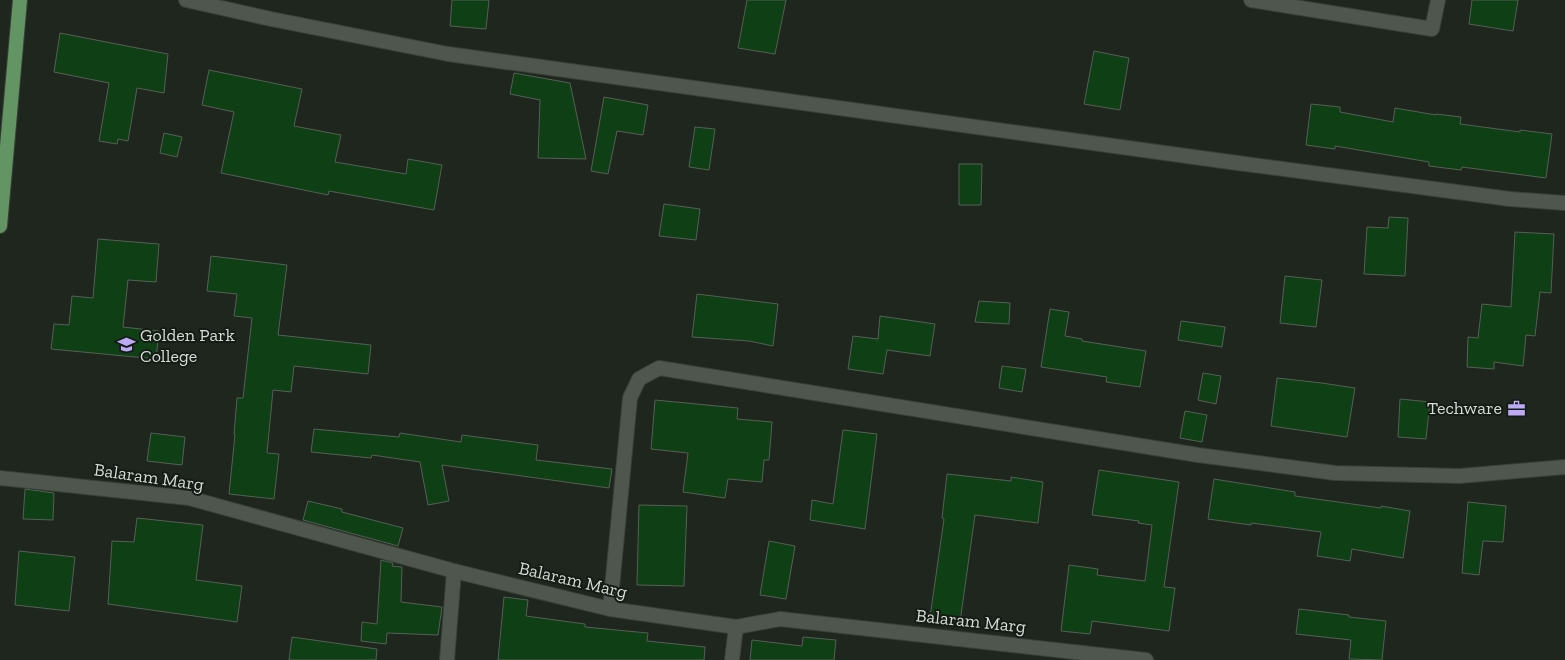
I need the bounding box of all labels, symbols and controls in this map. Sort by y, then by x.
place label: Golden Park College [140,324,236,367]
school or university icon: Golden Park College [116,335,136,355]
place label: Techware [1427,397,1502,419]
office icon: Techware [1506,398,1526,418]
street label: Balaram Marg [93,458,205,496]
street label: Balaram Marg [517,557,630,603]
street label: Balaram Marg [915,604,1027,638]

